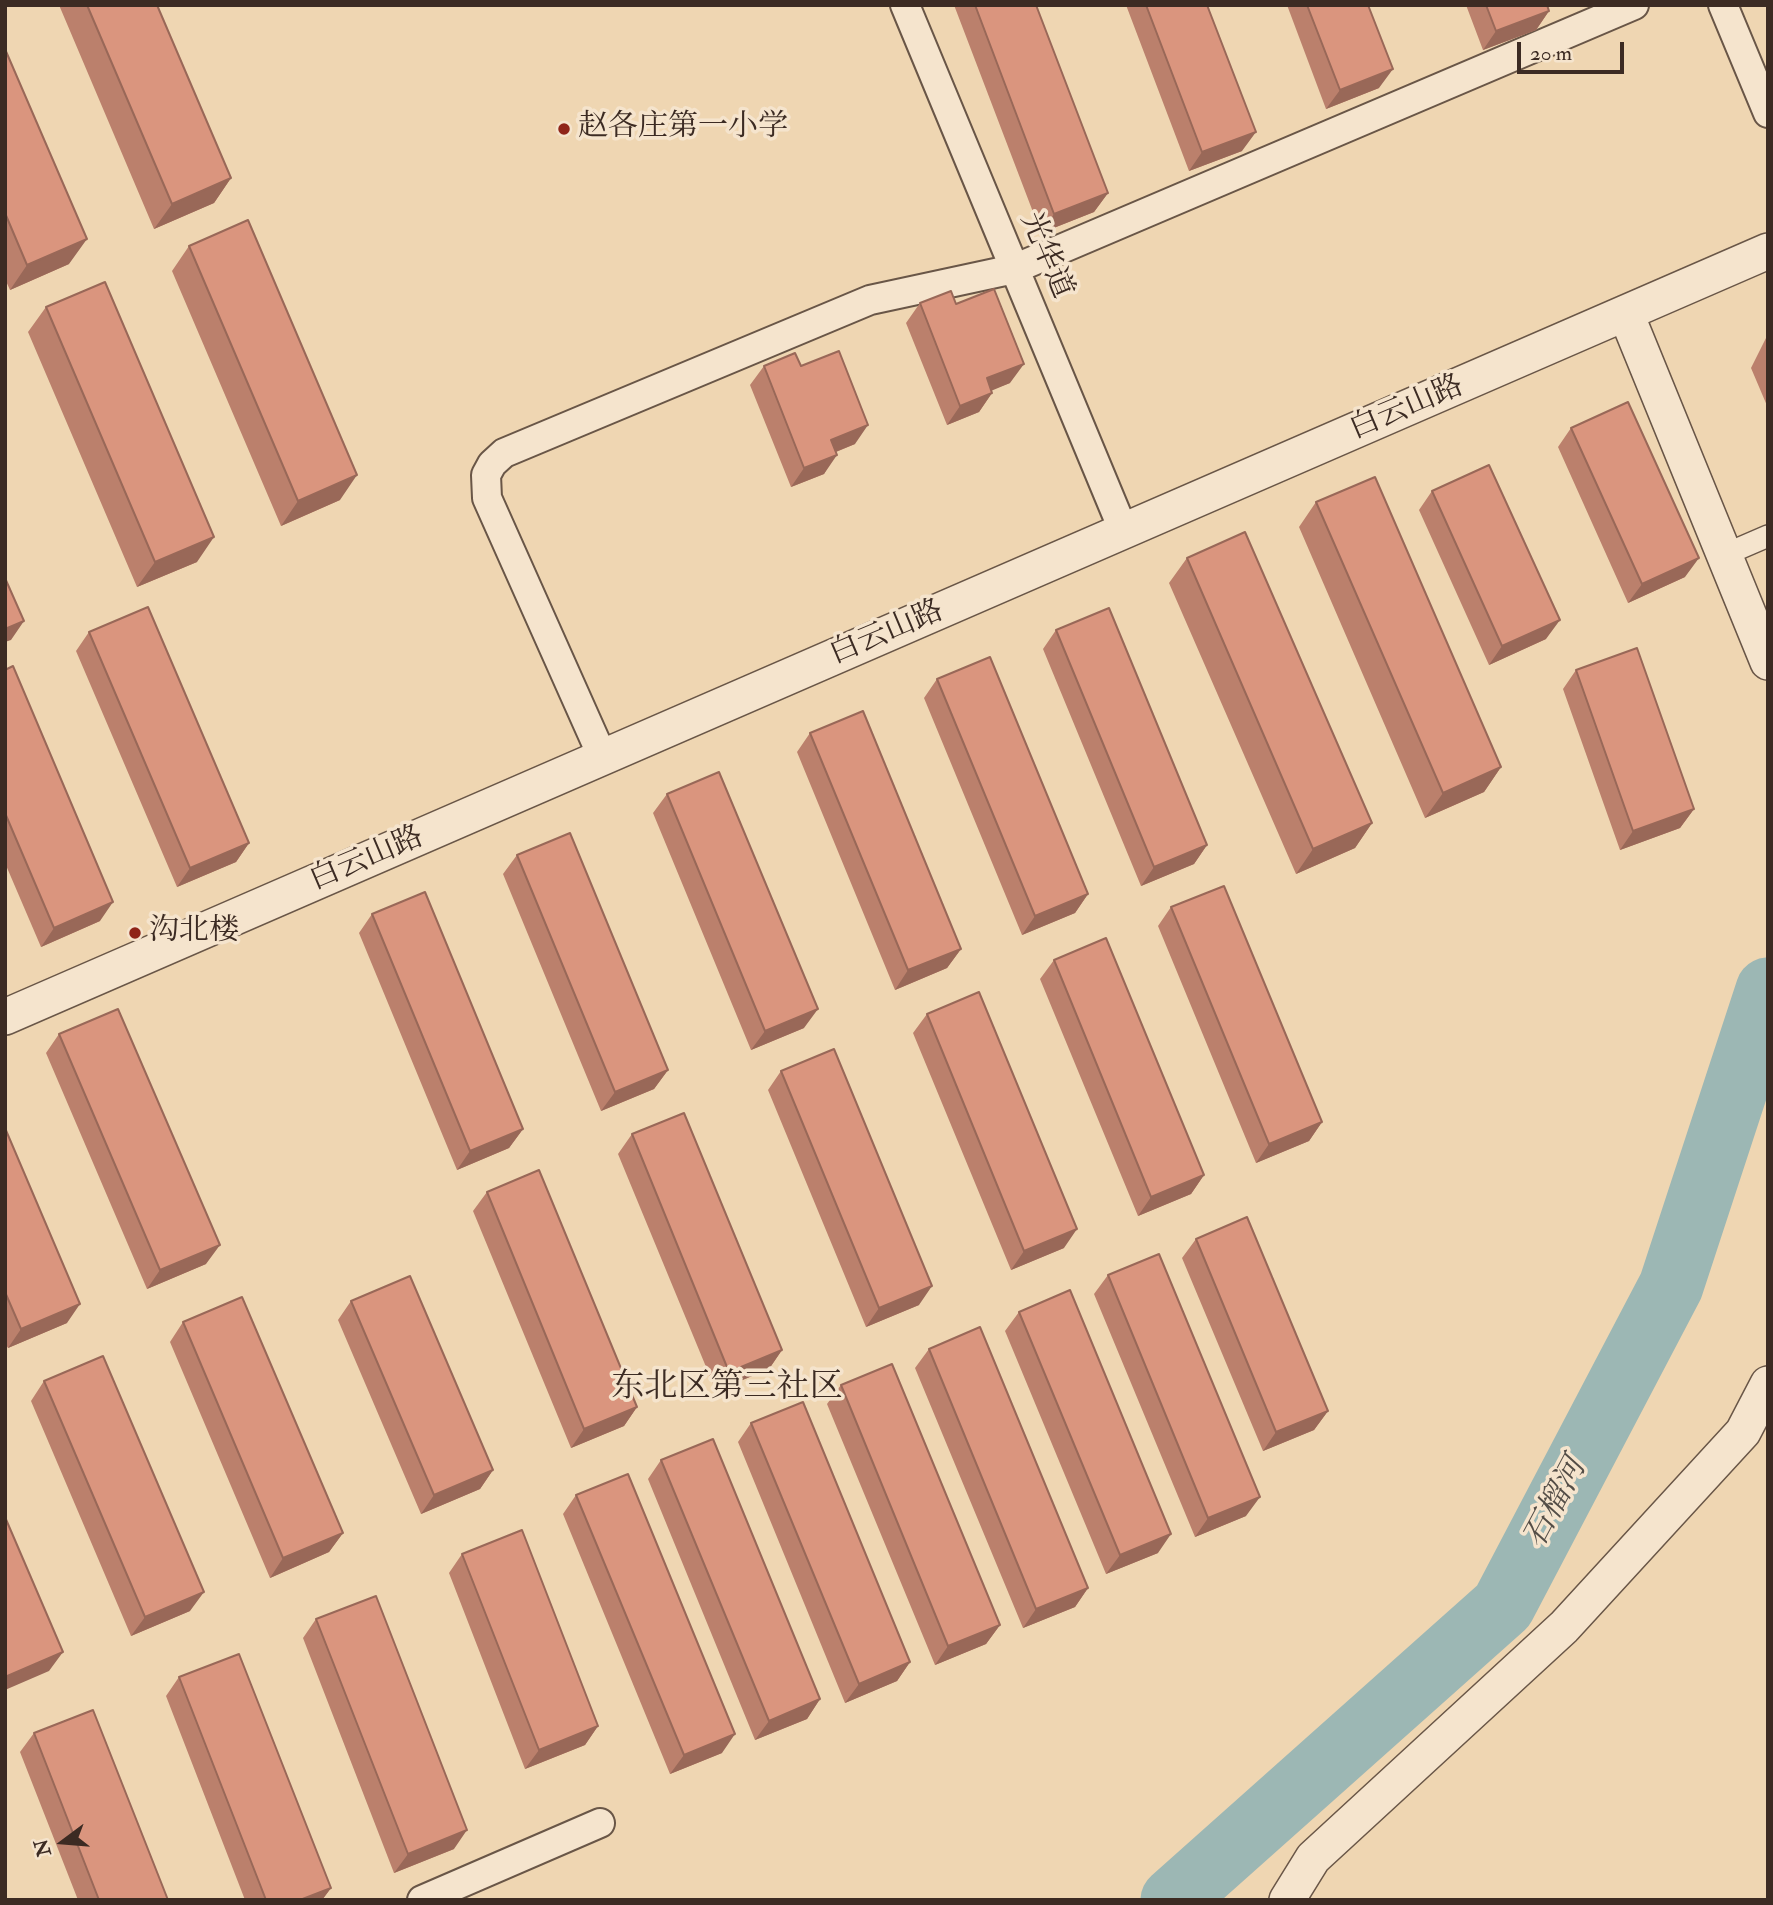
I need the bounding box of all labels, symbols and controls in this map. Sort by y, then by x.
scale bar [1521,28,1628,72]
text: 20 m [1530,40,1572,67]
place label: 赵各庄第一小学 [578,111,788,147]
marker: 赵各庄第一小学 [556,121,572,137]
street label: 光华道 [1011,208,1079,304]
street label: 白云山路 [1345,369,1469,449]
street label: 白云山路 [825,594,949,674]
street label: 白云山路 [305,820,429,900]
place label: 沟北楼 [149,915,239,951]
marker: 沟北楼 [127,925,143,941]
district label: 东北区第三社区 [612,1369,842,1409]
water label: 石榴河 [1518,1453,1596,1555]
north arrow [28,1807,98,1877]
text: N [29,1836,57,1859]

